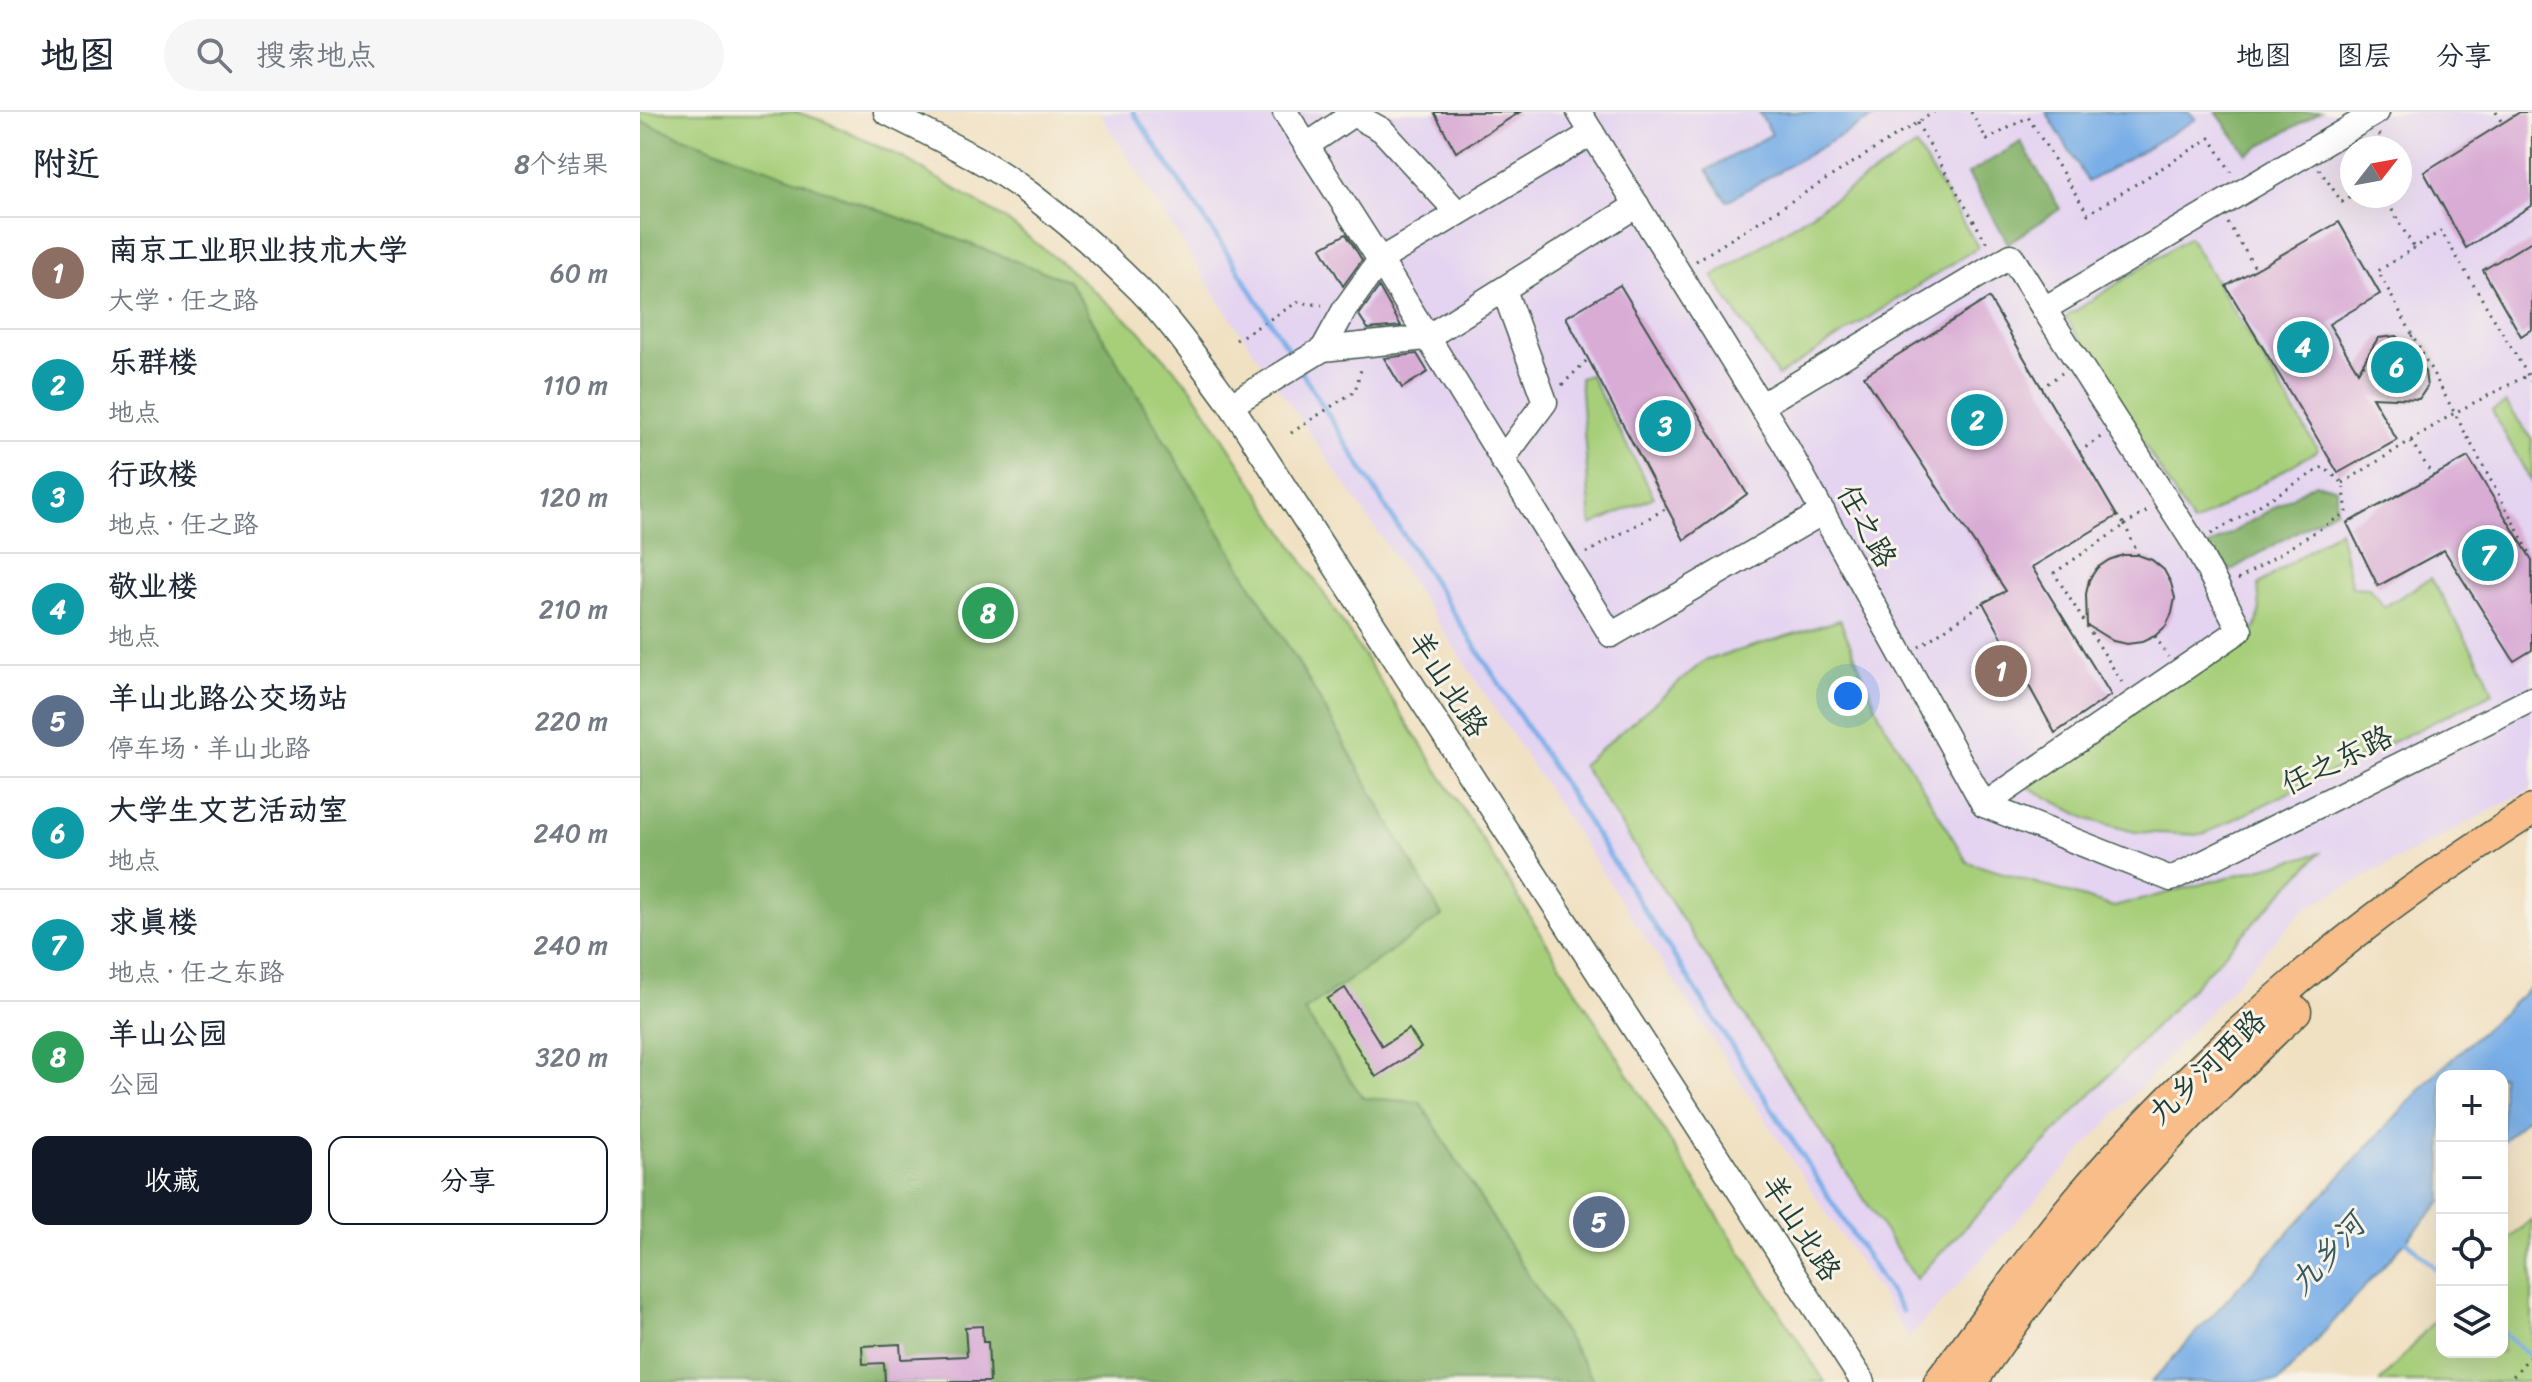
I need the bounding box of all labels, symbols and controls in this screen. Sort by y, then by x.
search box [164,19,724,91]
text: 地图 [40,22,116,89]
text: 搜索地点 [256,28,376,82]
text: 地图 [2236,31,2292,80]
text: 图层 [2336,31,2392,80]
text: 分享 [2436,31,2492,80]
icon: search [192,33,236,77]
text: 附近 [32,134,100,194]
north arrow [2340,136,2412,208]
text: 8个结果 [514,141,608,187]
text: 南京工业职业技术大学 [108,223,408,277]
text: 1 [52,250,64,296]
text: 60 m [550,250,608,296]
text: 大学 · 任之路 [108,277,259,323]
pin: 4 [2277,317,2329,377]
text: 乐群楼 [108,335,198,389]
pin: 6 [2371,337,2423,397]
text: 2 [50,362,66,408]
text: 110 m [543,362,608,408]
text: 地点 [108,389,160,435]
pin: 2 [1951,390,2003,450]
pin: 3 [1639,396,1691,456]
text: 行政楼 [108,447,198,501]
text: 3 [51,474,65,520]
text: 120 m [539,474,608,520]
street label: 任之路 [1822,474,1912,578]
text: 地点 · 任之路 [108,501,259,547]
pin: 7 [2462,525,2514,585]
text: 敬业楼 [108,559,198,613]
pin: 8 [962,583,1014,643]
text: 4 [50,586,66,632]
text: 210 m [539,586,608,632]
text: 地点 [108,613,160,659]
street label: 羊山北路 [1393,619,1503,749]
pin: 1 [1975,641,2027,701]
text: 羊山北路公交场站 [108,671,348,725]
your location [1828,676,1868,716]
text: 5 [50,698,66,744]
text: 220 m [535,698,608,744]
street label: 任之东路 [2271,709,2403,811]
text: 停车场 · 羊山北路 [108,725,311,771]
text: 大学生文艺活动室 [108,783,348,837]
text: 6 [51,810,65,856]
text: 240 m [534,810,608,856]
text: 地点 [108,837,160,883]
text: 求真楼 [108,895,198,949]
text: 7 [51,922,65,968]
text: 240 m [534,922,608,968]
text: 地点 · 任之东路 [108,949,285,995]
street label: 九乡河西路 [2134,995,2280,1139]
text: 羊山公园 [108,1007,228,1061]
text: 8 [50,1034,66,1080]
text: 320 m [536,1034,608,1080]
text: 公园 [108,1061,160,1107]
map controls [2436,1070,2508,1358]
button: + [2436,1070,2508,1142]
button: 收藏 [32,1136,312,1225]
button: 分享 [328,1136,608,1225]
button: − [2436,1142,2508,1214]
street label: 羊山北路 [1746,1163,1856,1293]
pin: 5 [1573,1192,1625,1252]
water label: 九乡河 [2274,1196,2384,1309]
button: locate [2436,1214,2508,1286]
button: layers [2436,1286,2508,1358]

